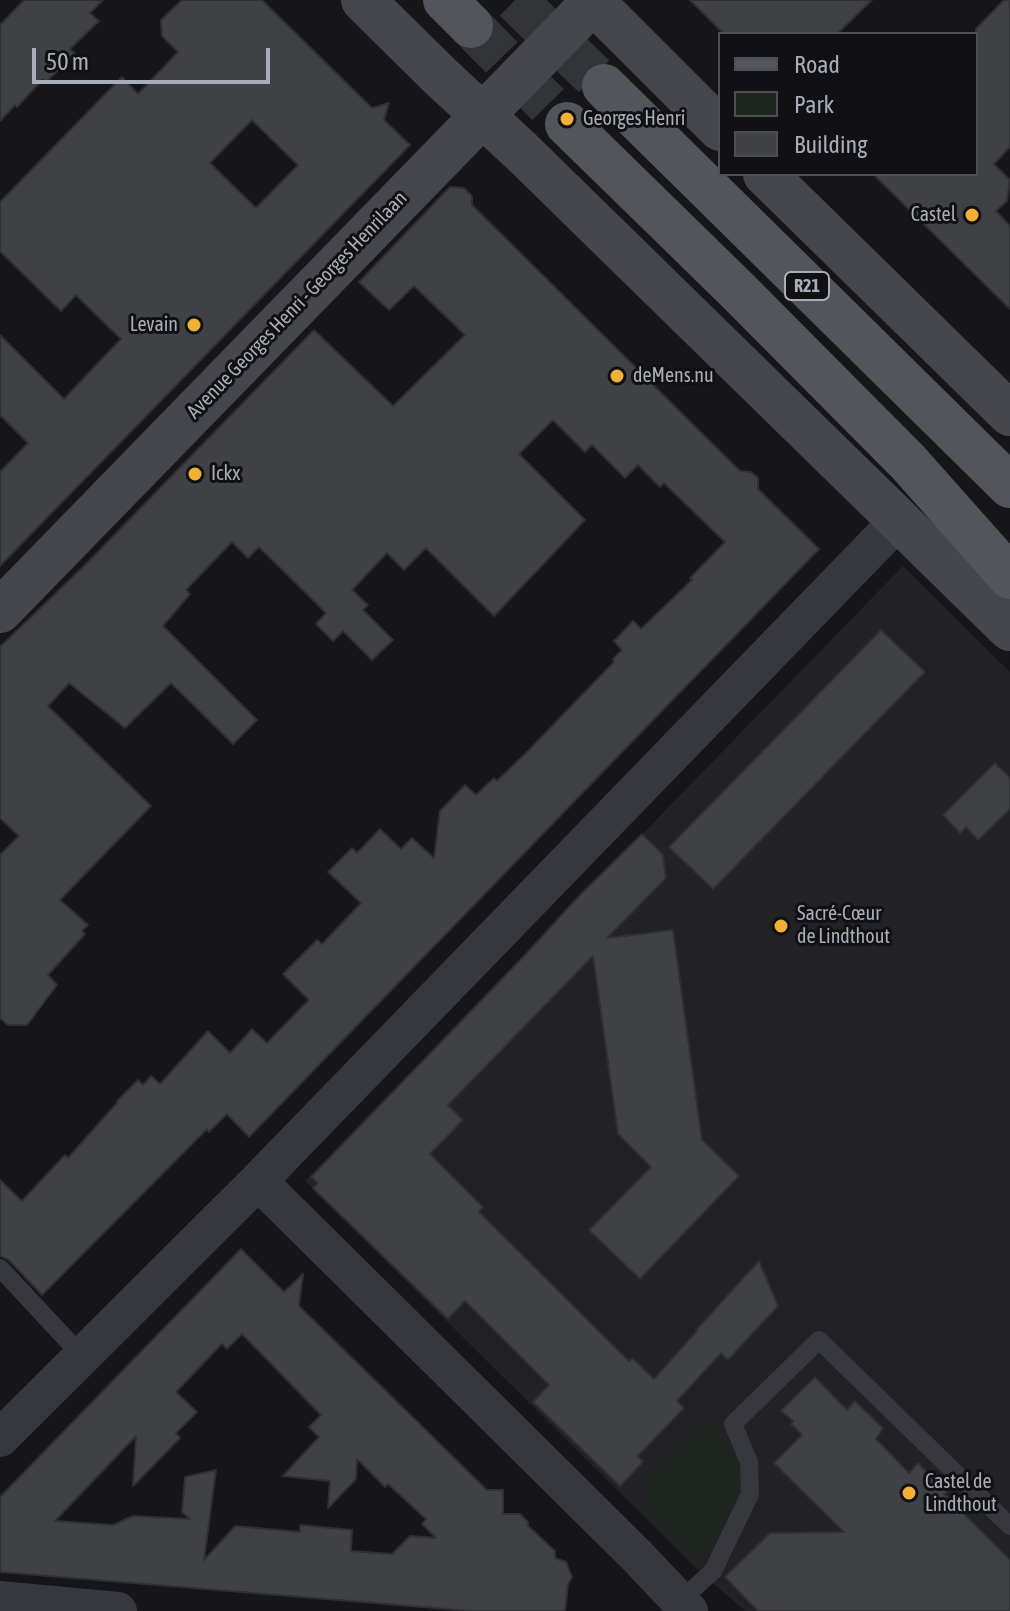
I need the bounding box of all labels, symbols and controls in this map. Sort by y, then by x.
scale bar [36,32,274,82]
legend [718,32,978,176]
text: 50 m [46,48,89,75]
text: Road [794,51,840,78]
text: Park [794,91,834,118]
place label: Georges Henri [583,107,685,131]
marker: Georges Henri [558,110,576,128]
text: Building [794,131,867,158]
street label: Avenue Georges Henri - Georges Henrilaan [182,186,412,424]
place label: Castel [911,203,956,227]
marker: Castel [963,206,981,224]
road number: R21 [785,272,829,300]
place label: Levain [130,313,178,337]
marker: Levain [185,316,203,334]
place label: deMens.nu [633,364,714,388]
marker: deMens.nu [608,367,626,385]
place label: Ickx [211,462,240,486]
marker: Ickx [186,465,204,483]
place label: Sacré-Cœur de Lindthout [797,902,890,949]
marker: Sacré-Cœur de Lindthout [772,917,790,935]
place label: Castel de Lindthout [925,1470,997,1517]
marker: Castel de Lindthout [900,1484,918,1502]

